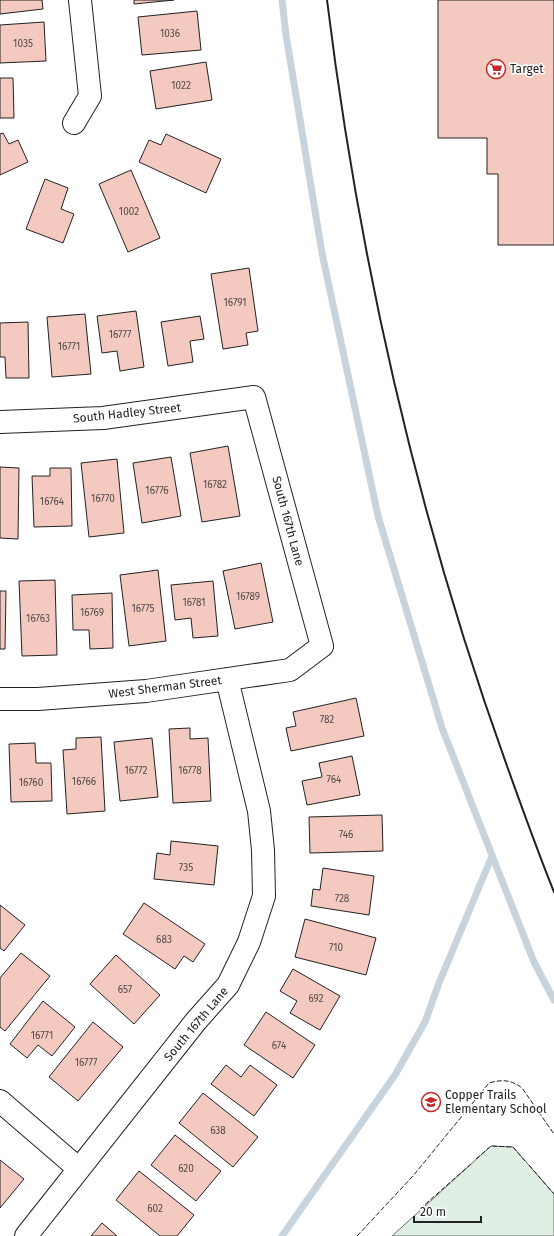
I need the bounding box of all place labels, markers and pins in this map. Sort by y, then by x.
supermarket icon: Target [485,58,507,80]
place label: Target [510,62,544,76]
place label: Copper Trails Elementary School [445,1088,547,1116]
school or university icon: Copper Trails Elementary School [420,1091,442,1113]

